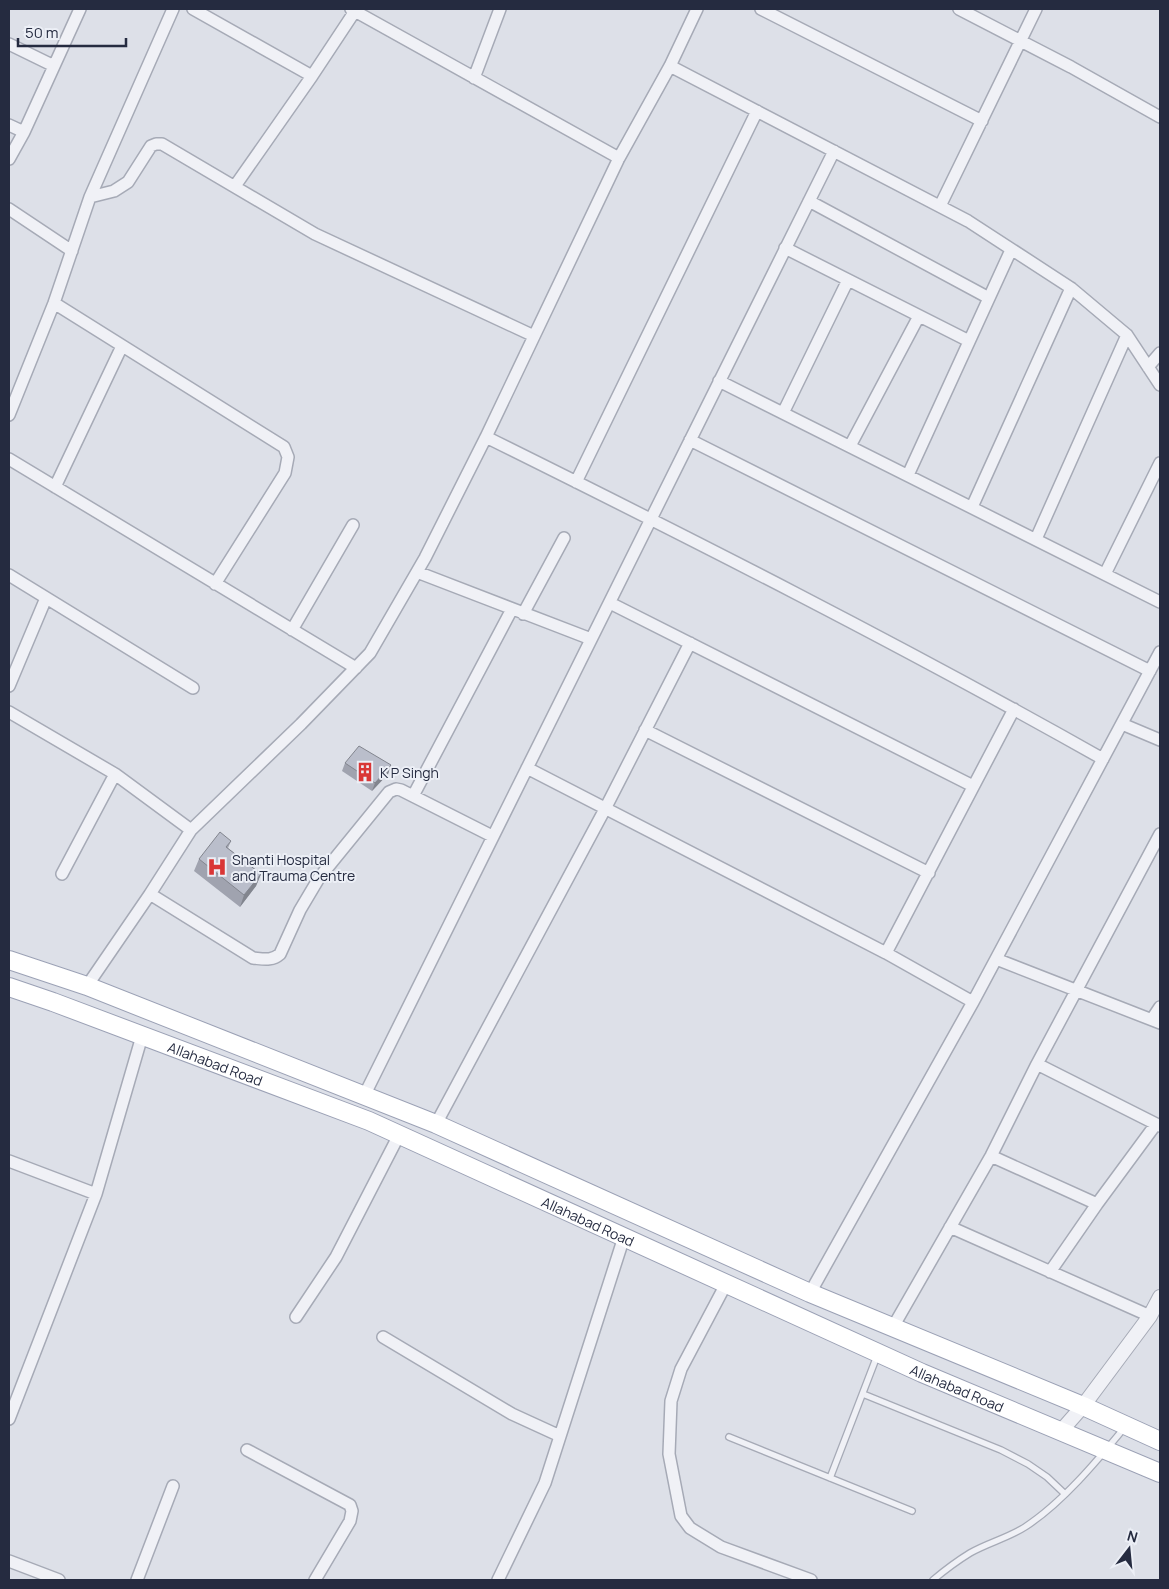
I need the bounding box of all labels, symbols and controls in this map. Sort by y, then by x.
scale bar [18,15,125,47]
text: 50 m [25,22,59,43]
building icon: K P Singh [354,761,376,783]
place label: K P Singh [380,763,439,782]
place label: Shanti Hospital and Trauma Centre [232,850,355,885]
hospital icon: Shanti Hospital and Trauma Centre [206,856,228,878]
street label: Allahabad Road [165,1037,265,1090]
street label: Allahabad Road [539,1192,637,1250]
street label: Allahabad Road [907,1359,1007,1416]
north arrow [1104,1524,1154,1574]
text: N [1125,1526,1140,1547]

